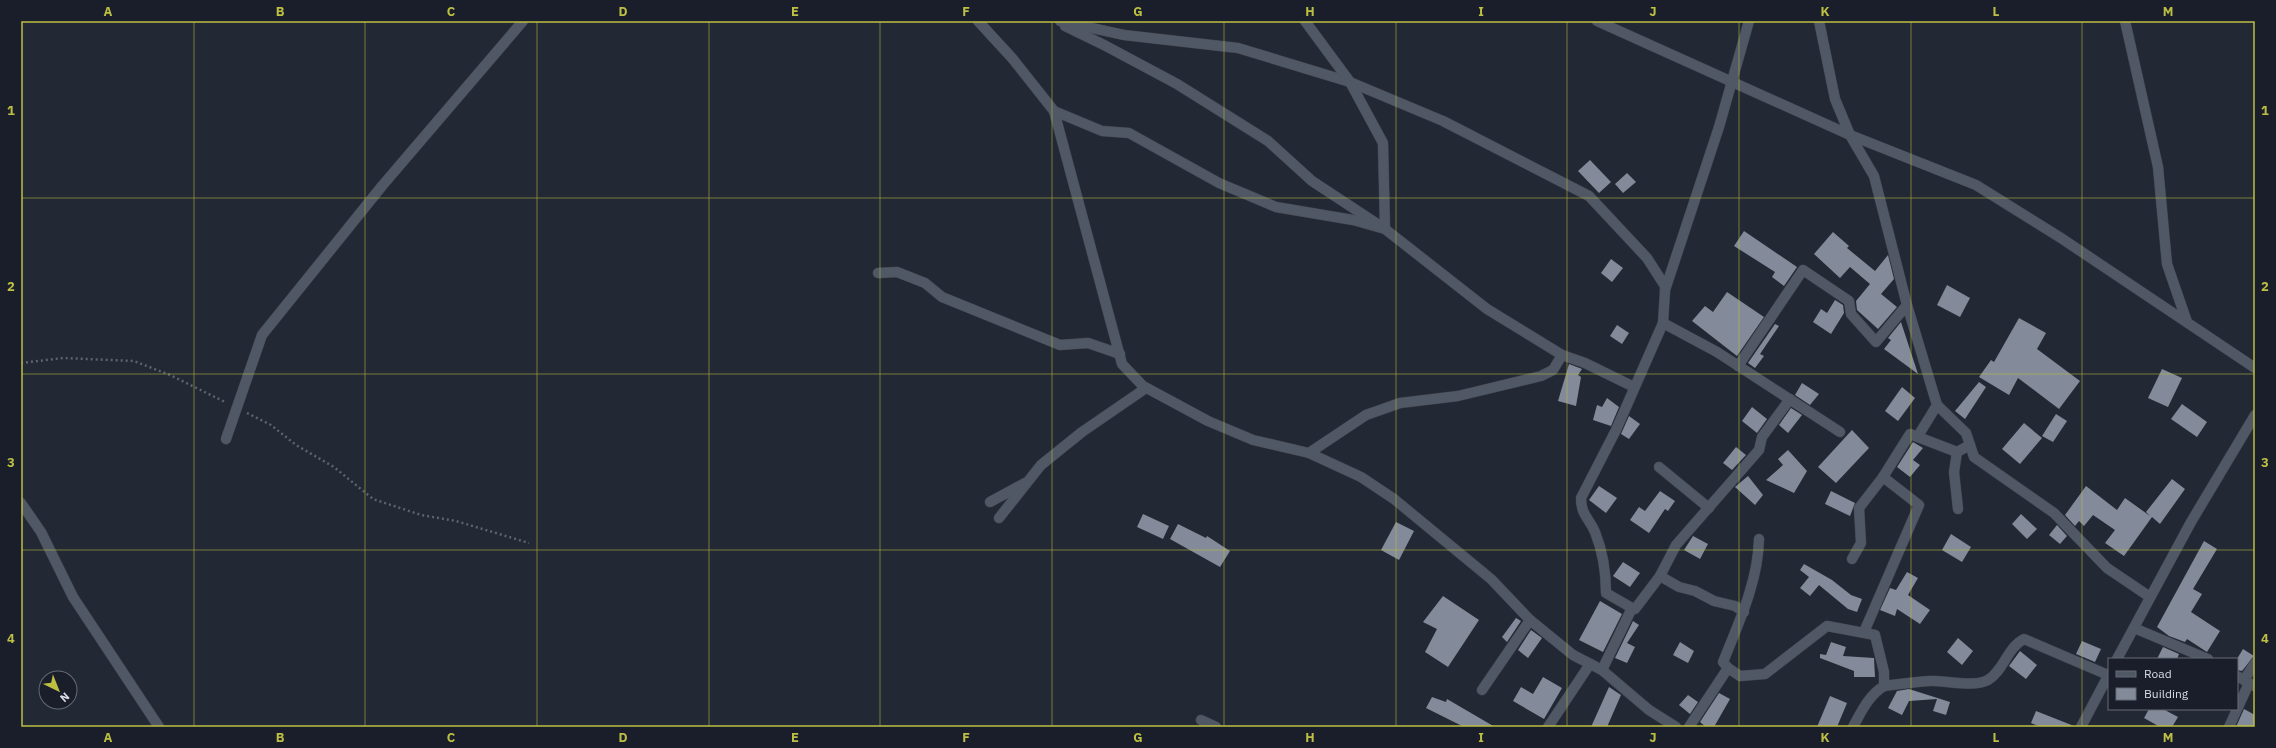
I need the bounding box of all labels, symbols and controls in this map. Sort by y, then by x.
text: A [104,3,113,20]
text: B [276,3,285,20]
text: C [447,3,456,20]
text: D [618,3,628,20]
text: E [791,3,799,20]
text: F [962,3,970,20]
text: G [1133,3,1143,20]
text: H [1305,3,1315,20]
text: I [1478,3,1484,20]
text: J [1649,3,1657,20]
text: K [1820,3,1830,20]
text: L [1993,3,2000,20]
text: M [2163,3,2173,20]
text: 1 [7,102,15,119]
text: 1 [2261,102,2269,119]
text: 2 [7,278,15,295]
text: 2 [2261,278,2269,295]
text: 3 [7,454,15,471]
text: 3 [2261,454,2269,471]
text: 4 [7,630,15,647]
text: 4 [2261,630,2269,647]
legend [2108,658,2238,710]
text: Road [2144,666,2172,681]
north arrow [38,670,78,710]
text: Building [2144,686,2189,701]
text: N [57,689,73,705]
text: A [104,729,113,746]
text: B [276,729,285,746]
text: C [447,729,456,746]
text: D [618,729,628,746]
text: E [791,729,799,746]
text: F [962,729,970,746]
text: G [1133,729,1143,746]
text: H [1305,729,1315,746]
text: I [1478,729,1484,746]
text: J [1649,729,1657,746]
text: K [1820,729,1830,746]
text: L [1993,729,2000,746]
text: M [2163,729,2173,746]

